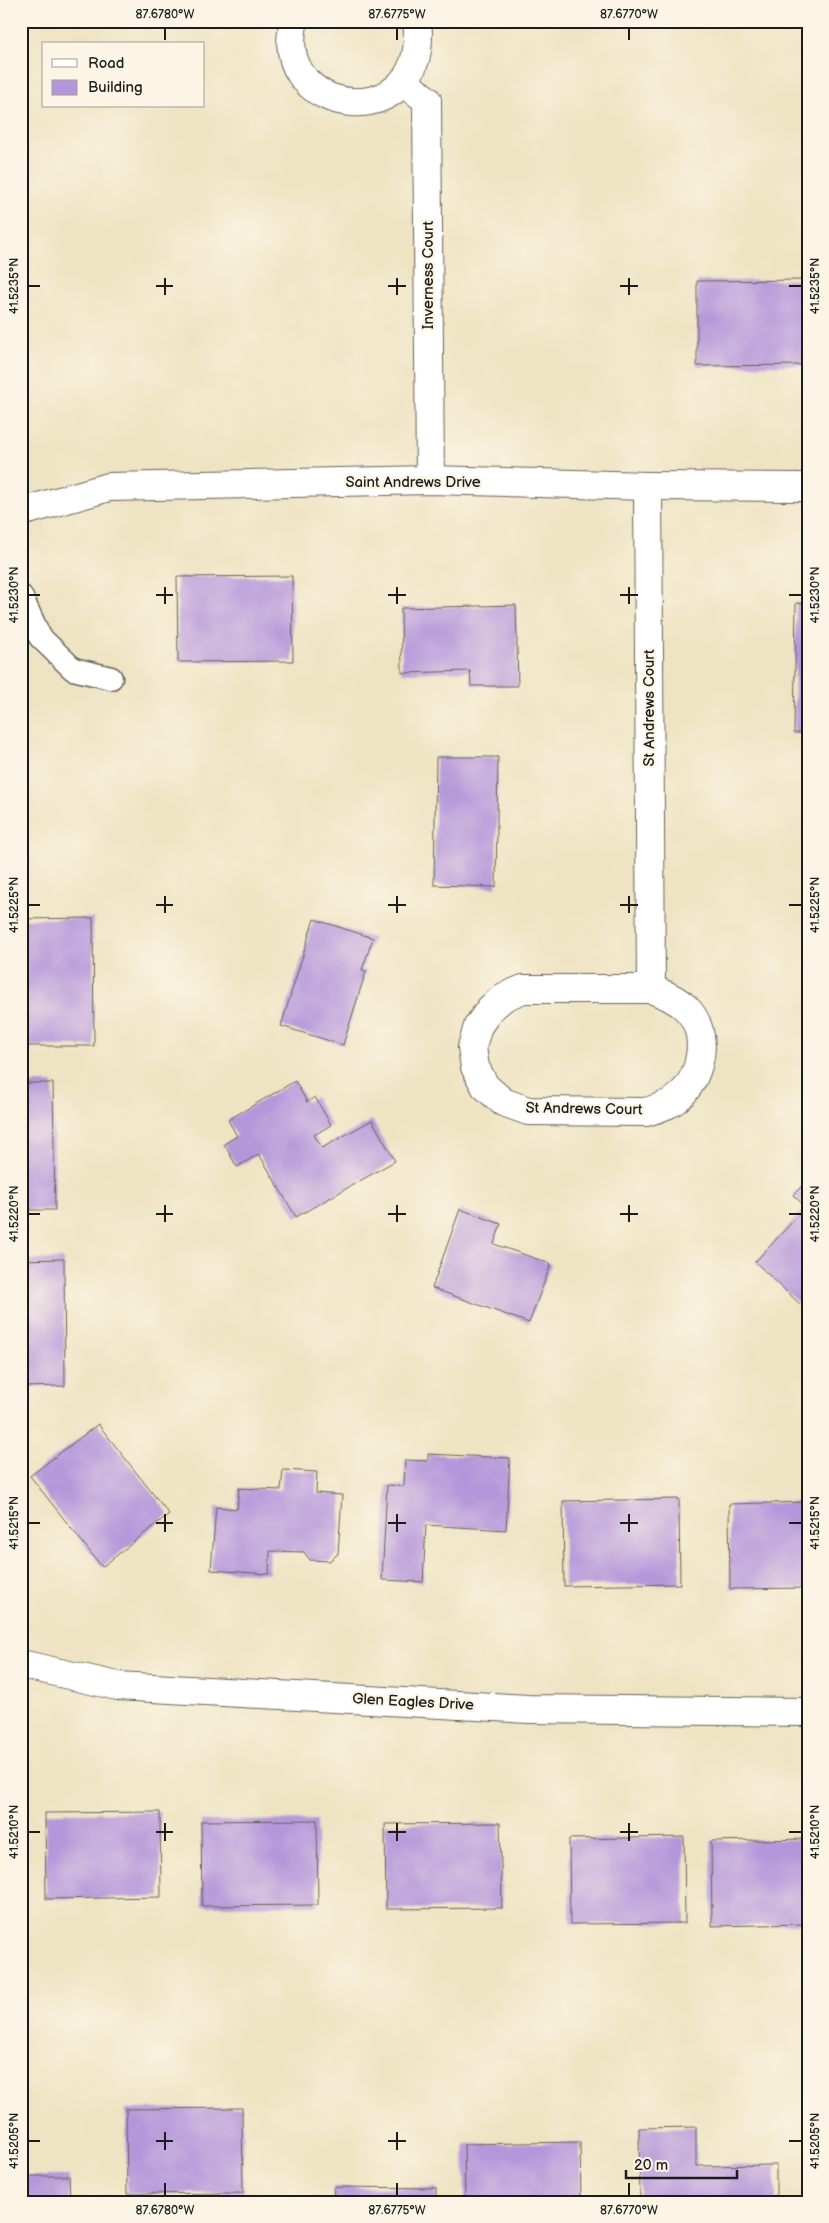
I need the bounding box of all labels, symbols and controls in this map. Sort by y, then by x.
text: 87.6780°W [136,7,195,22]
text: 87.6775°W [368,7,426,22]
text: 87.6770°W [600,7,658,22]
legend [42,42,205,108]
text: Road [88,54,124,73]
text: Building [88,78,143,97]
street label: Inverness Court [419,220,438,329]
text: 41.5235°N [7,258,22,314]
text: 41.5235°N [808,258,823,314]
street label: Saint Andrews Drive [345,473,481,492]
text: 41.5230°N [7,566,22,624]
text: 41.5230°N [808,566,823,624]
street label: St Andrews Court [640,649,659,767]
text: 41.5225°N [7,877,22,933]
text: 41.5225°N [808,877,823,933]
street label: St Andrews Court [525,1098,643,1120]
text: 41.5220°N [7,1186,22,1242]
text: 41.5220°N [808,1186,823,1242]
text: 41.5215°N [7,1496,22,1550]
text: 41.5215°N [808,1496,823,1550]
street label: Glen Eagles Drive [352,1689,474,1715]
text: 41.5210°N [7,1805,22,1859]
text: 41.5210°N [808,1805,823,1859]
text: 41.5205°N [7,2113,22,2169]
text: 41.5205°N [808,2113,823,2169]
scale bar [626,2148,738,2180]
text: 20 m [634,2156,668,2175]
text: 87.6780°W [136,2203,195,2218]
text: 87.6775°W [368,2203,426,2218]
text: 87.6770°W [600,2203,658,2218]

